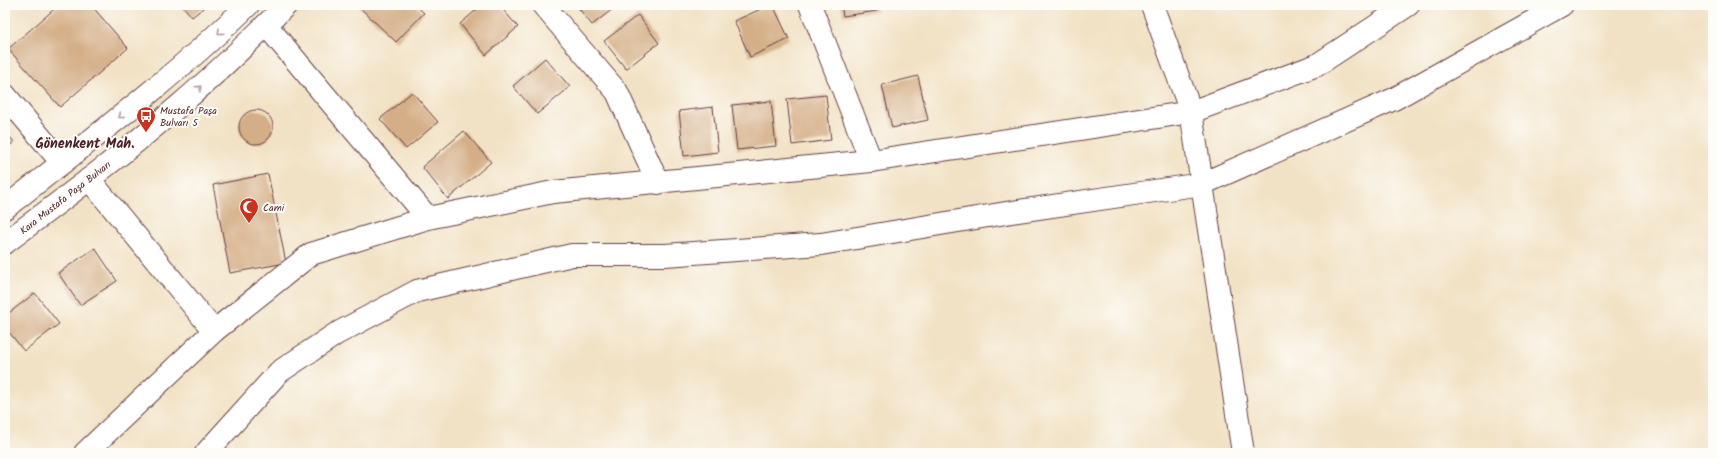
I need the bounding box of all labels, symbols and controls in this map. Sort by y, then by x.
one-way arrow [217,27,225,35]
one-way arrow [194,85,202,92]
place label: Mustafa Paşa Bulvarı 5 [160,103,217,131]
bus stop icon: Mustafa Paşa Bulvarı 5 [135,105,157,133]
one-way arrow [119,111,126,118]
district label: Gönenkent Mah. [35,133,135,155]
street label: Kara Mustafa Paşa Bulvarı [17,157,115,239]
mosque icon: Cami [238,196,260,224]
place label: Cami [263,200,285,216]

